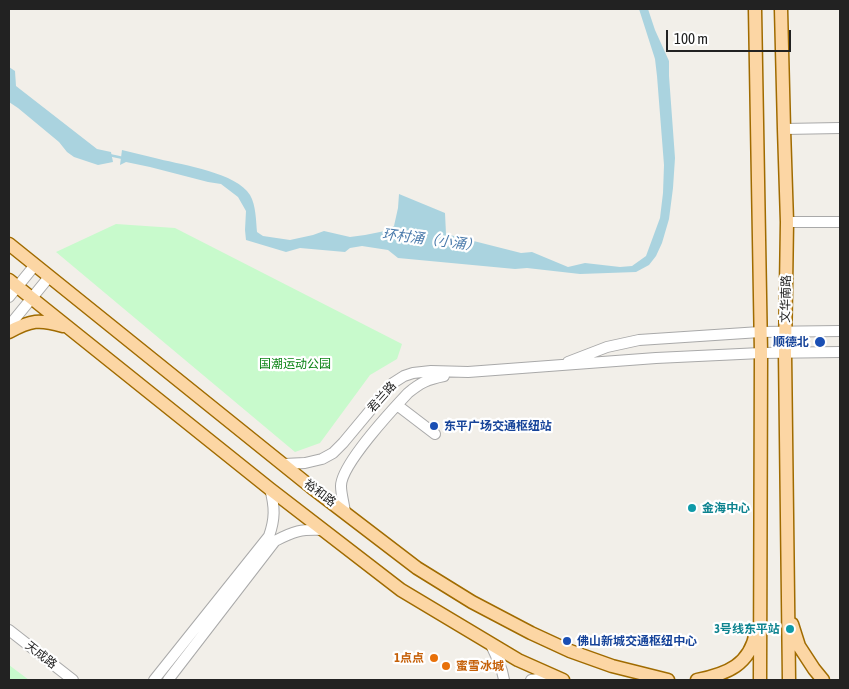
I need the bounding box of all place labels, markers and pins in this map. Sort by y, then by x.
place label: 顺德北 [773,335,809,349]
marker: 顺德北 [813,335,827,349]
place label: 东平广场交通枢纽站 [444,419,552,433]
marker: 东平广场交通枢纽站 [428,420,440,432]
place label: 金海中心 [702,501,750,515]
marker: 金海中心 [686,502,698,514]
place label: 3号线东平站 [714,622,780,636]
marker: 3号线东平站 [784,623,796,635]
place label: 佛山新城交通枢纽中心 [577,634,697,648]
marker: 佛山新城交通枢纽中心 [561,635,573,647]
place label: 1点点 [394,651,424,665]
marker: 1点点 [428,652,440,664]
place label: 蜜雪冰城 [456,659,504,673]
marker: 蜜雪冰城 [440,660,452,672]

